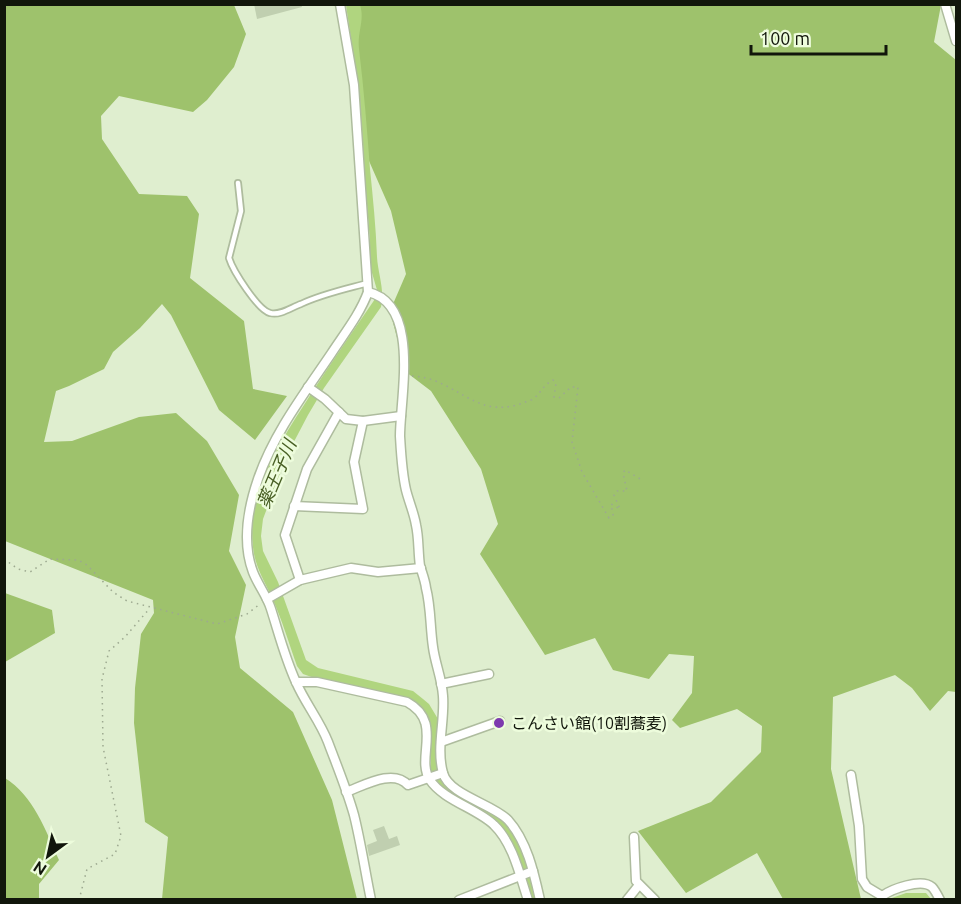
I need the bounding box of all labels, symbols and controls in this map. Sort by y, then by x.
scale bar [751,18,886,56]
text: 100 m [760,28,810,48]
water label: 薬王子川 [253,435,300,511]
place label: こんさい館(10割蕎麦) [511,714,667,733]
marker: こんさい館(10割蕎麦) [492,716,506,730]
north arrow [18,826,78,886]
text: N [30,858,50,879]

